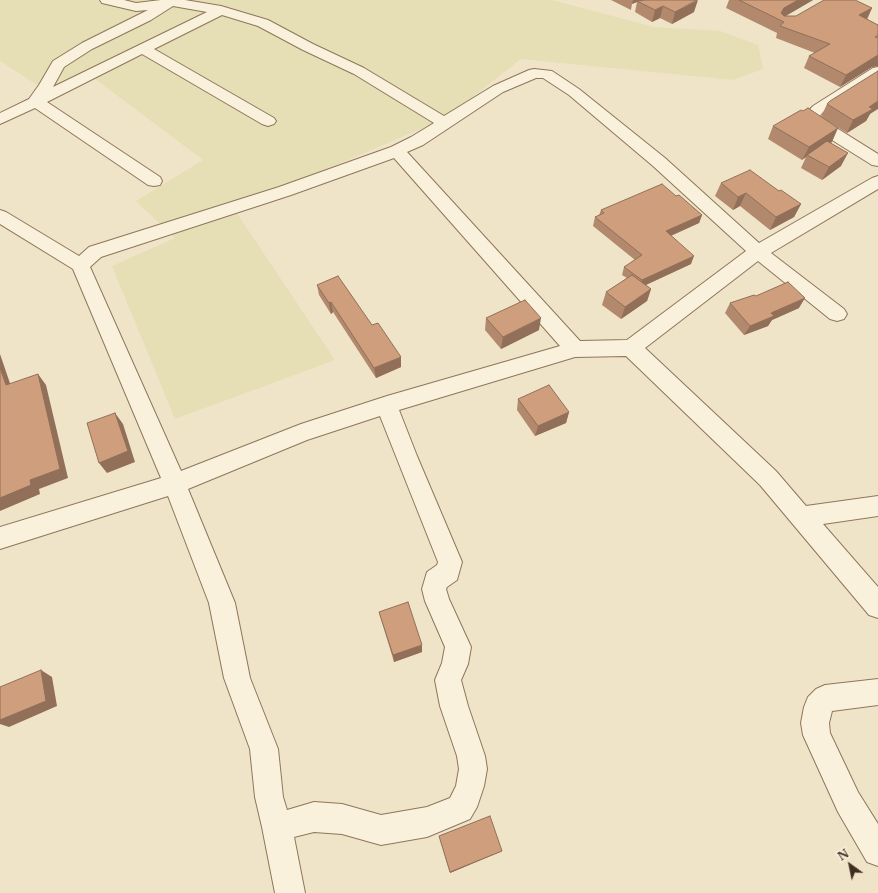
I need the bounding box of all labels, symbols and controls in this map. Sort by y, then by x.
north arrow [830,845,870,885]
text: N [835,846,852,864]

